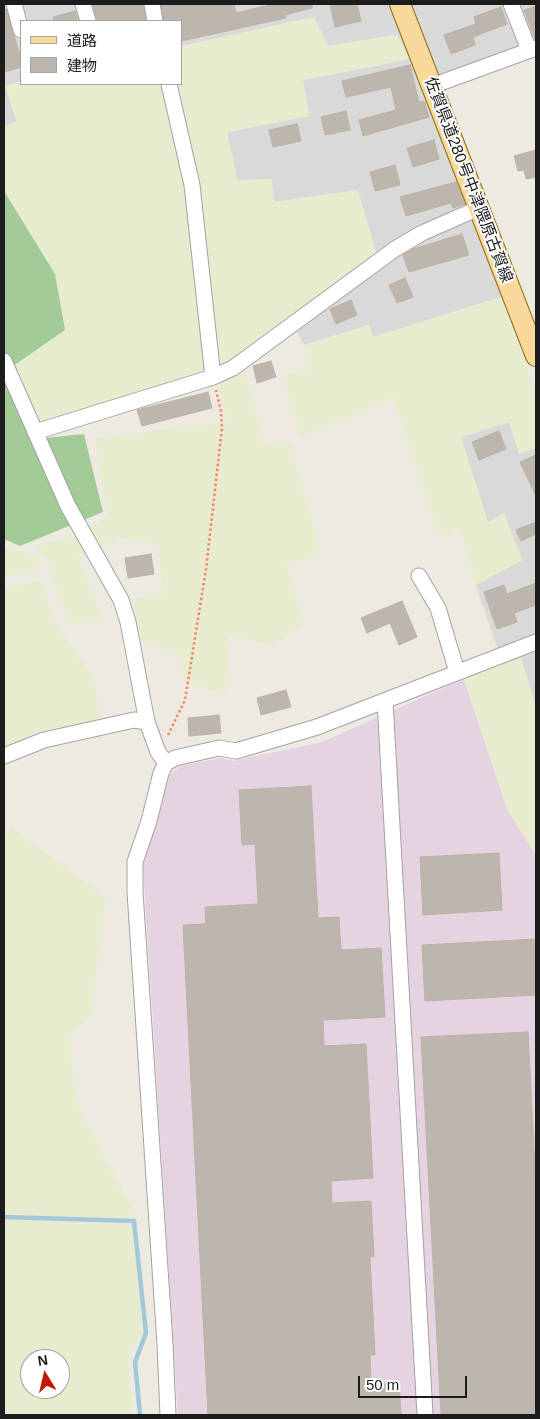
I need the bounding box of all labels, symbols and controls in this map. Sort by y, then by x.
legend [20,20,182,85]
text: 道路 [67,32,97,49]
text: 建物 [67,57,97,74]
street label: 佐賀県道280号中津隈原古賀線 [420,74,516,286]
north arrow [20,1349,70,1399]
text: N [37,1351,49,1369]
scale bar [360,1366,469,1398]
text: 50 m [366,1376,399,1393]

